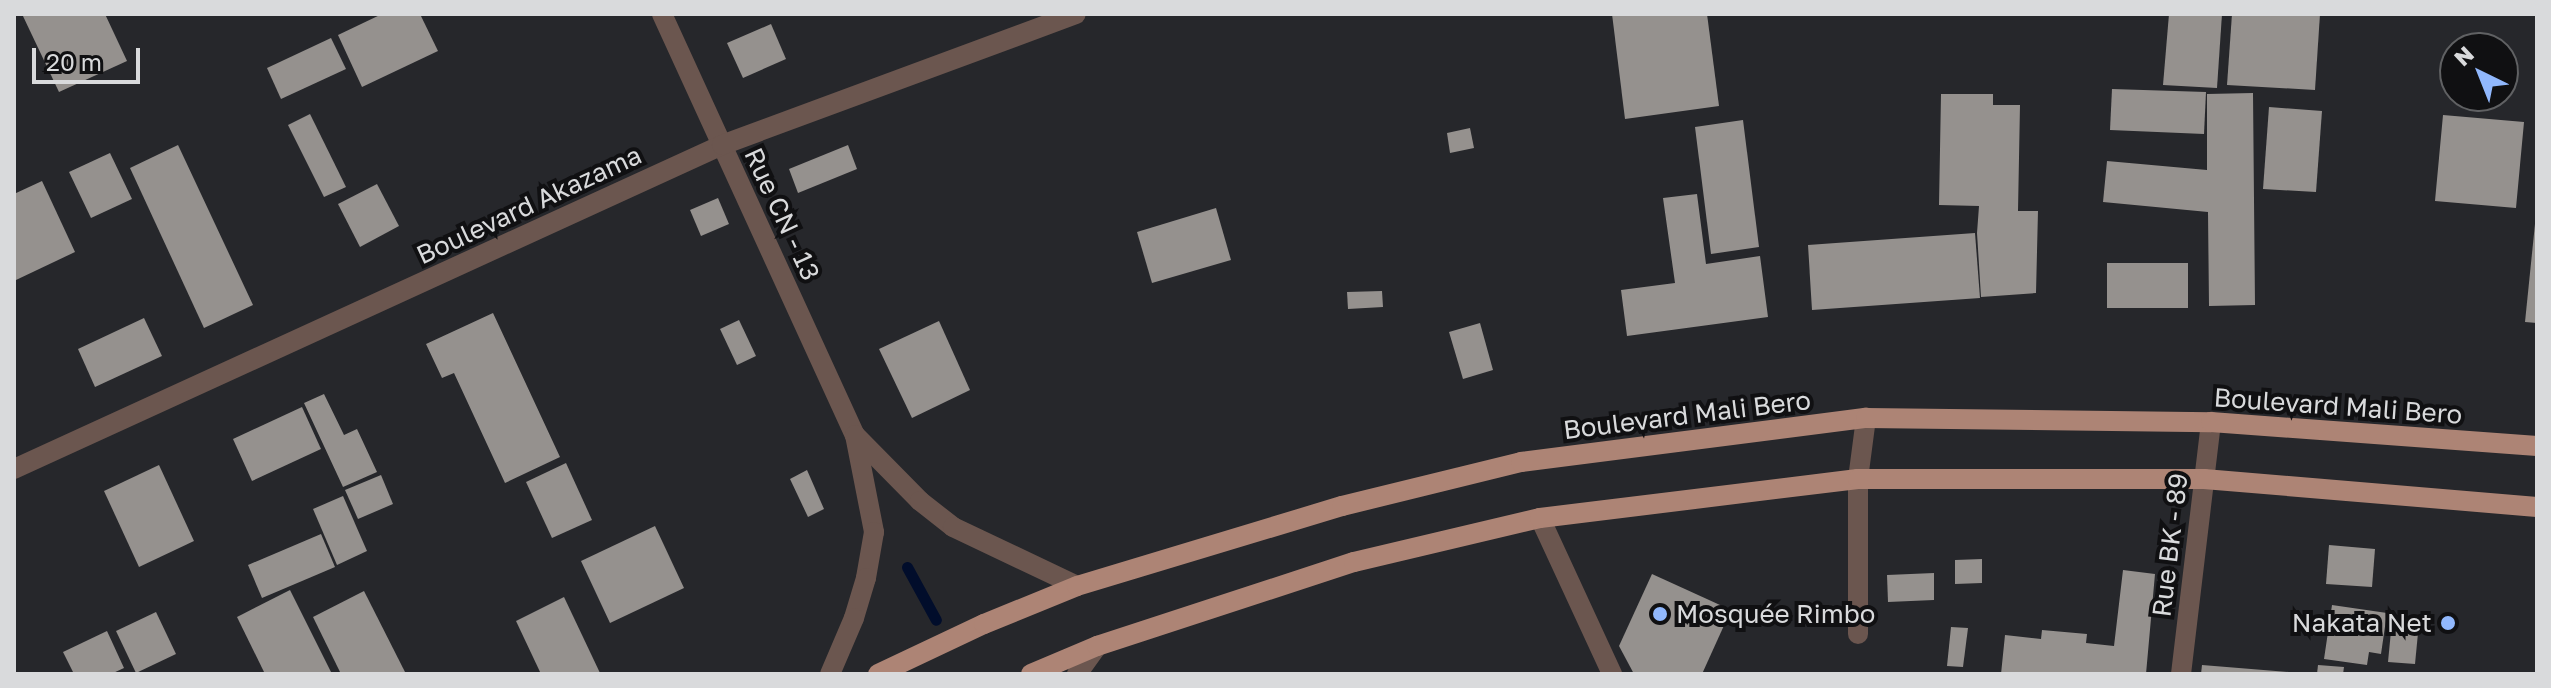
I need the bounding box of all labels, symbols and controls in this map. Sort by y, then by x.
scale bar [36,32,144,82]
north arrow [2439,32,2519,112]
text: N [2448,40,2479,71]
text: 20 m [46,47,102,76]
street label: Boulevard Akazama [412,139,646,271]
street label: Rue CN - 13 [738,143,826,285]
street label: Boulevard Mali Bero [2213,382,2463,430]
street label: Boulevard Mali Bero [1562,384,1812,446]
street label: Rue BK - 89 [2146,471,2194,619]
place label: Mosquée Rimbo [1676,598,1875,630]
marker: Mosquée Rimbo [1651,605,1669,623]
place label: Nakata Net [2292,607,2432,639]
marker: Nakata Net [2439,614,2457,632]

